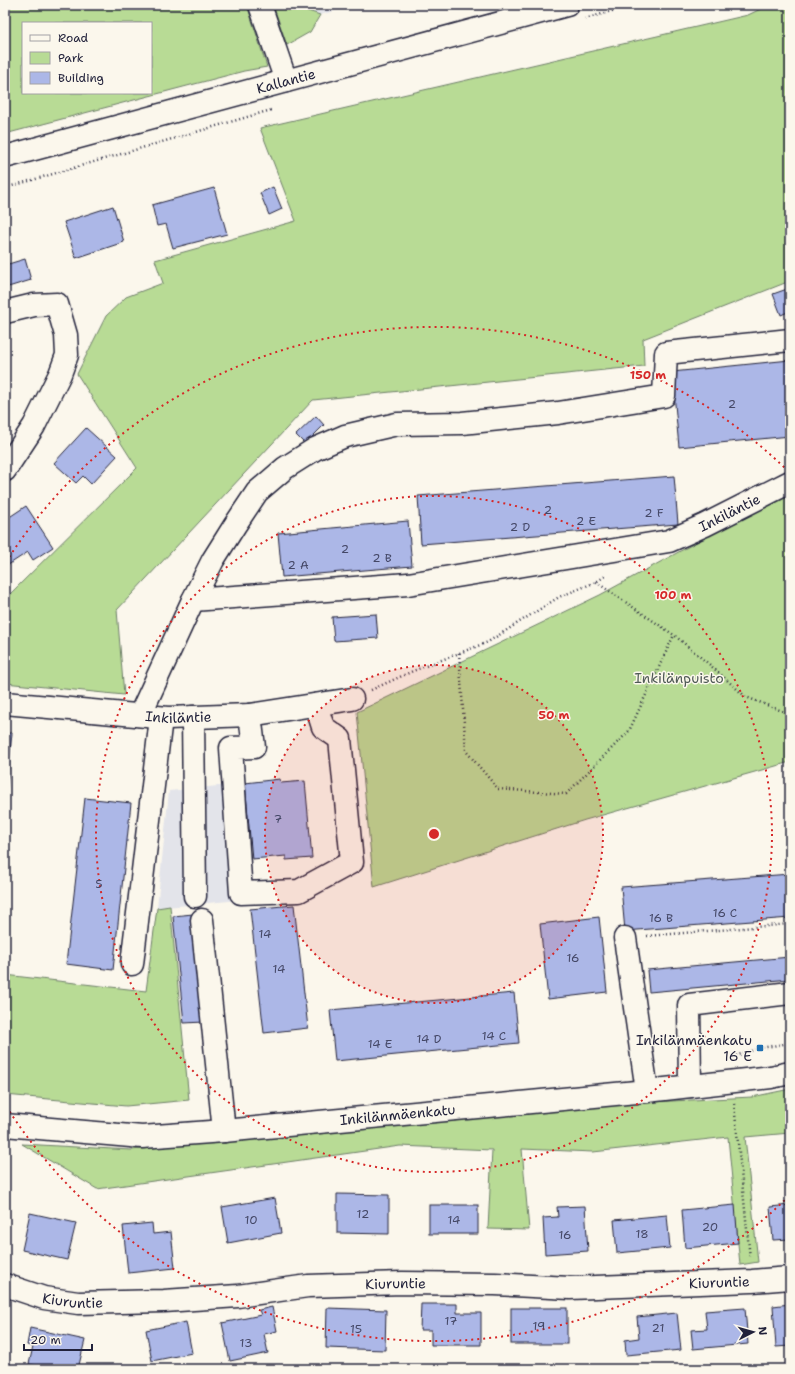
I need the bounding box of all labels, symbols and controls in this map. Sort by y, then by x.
legend [22,22,152,94]
text: Road [58,30,89,46]
text: Park [58,50,84,66]
street label: Kallantie [254,64,317,98]
text: Building [58,70,104,86]
text: 150 m [630,367,666,383]
house number: 2 [728,396,736,412]
street label: Inkiläntie [696,490,763,536]
house number: 2 [544,502,552,518]
house number: 2 F [644,505,664,521]
house number: 2 E [576,513,596,529]
house number: 2 D [510,519,530,535]
house number: 2 [341,541,349,557]
house number: 2 B [372,550,392,566]
house number: 2 A [287,557,309,573]
text: 100 m [655,587,692,603]
park label: Inkilänpuisto [634,669,724,687]
street label: Inkiläntie [144,707,212,727]
text: 50 m [539,707,570,723]
house number: 7 [274,811,282,827]
centre of rings [427,827,441,841]
house number: 5 [95,876,103,892]
house number: 16 C [713,905,737,921]
house number: 16 B [649,910,673,926]
house number: 14 [259,926,271,942]
house number: 16 [566,950,580,966]
house number: 14 [273,961,285,977]
house number: 14 C [482,1028,506,1044]
house number: 14 D [417,1031,442,1047]
place label: Inkilänmäenkatu 16 E [636,1031,752,1065]
house number: 14 E [368,1036,392,1052]
marker: Inkilänmäenkatu 16 E [755,1043,765,1053]
street label: Inkilänmäenkatu [339,1100,456,1129]
house number: 12 [357,1206,369,1222]
house number: 10 [244,1212,258,1228]
house number: 14 [448,1212,460,1228]
house number: 20 [702,1219,718,1235]
house number: 18 [635,1226,649,1242]
house number: 16 [558,1227,572,1243]
street label: Kiuruntie [689,1272,750,1292]
street label: Kiuruntie [365,1274,426,1293]
street label: Kiuruntie [41,1289,103,1312]
north arrow [733,1312,773,1352]
house number: 17 [445,1313,457,1329]
house number: 19 [533,1318,545,1334]
house number: 21 [652,1320,664,1336]
house number: 15 [350,1321,362,1337]
scale bar [24,1326,92,1352]
text: N [755,1326,770,1336]
text: 20 m [30,1332,61,1348]
house number: 13 [240,1335,252,1351]

